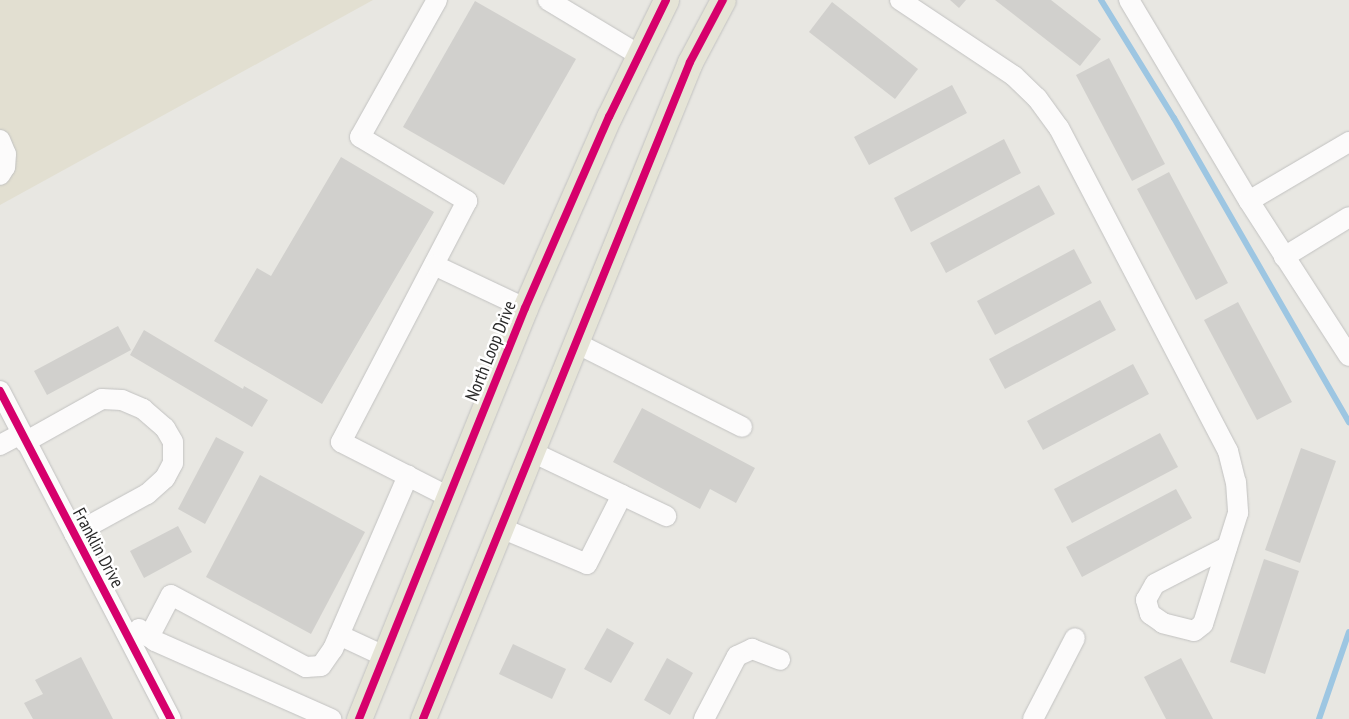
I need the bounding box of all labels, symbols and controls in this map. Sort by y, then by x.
street label: North Loop Drive [461,298,521,404]
street label: Franklin Drive [68,505,128,591]

